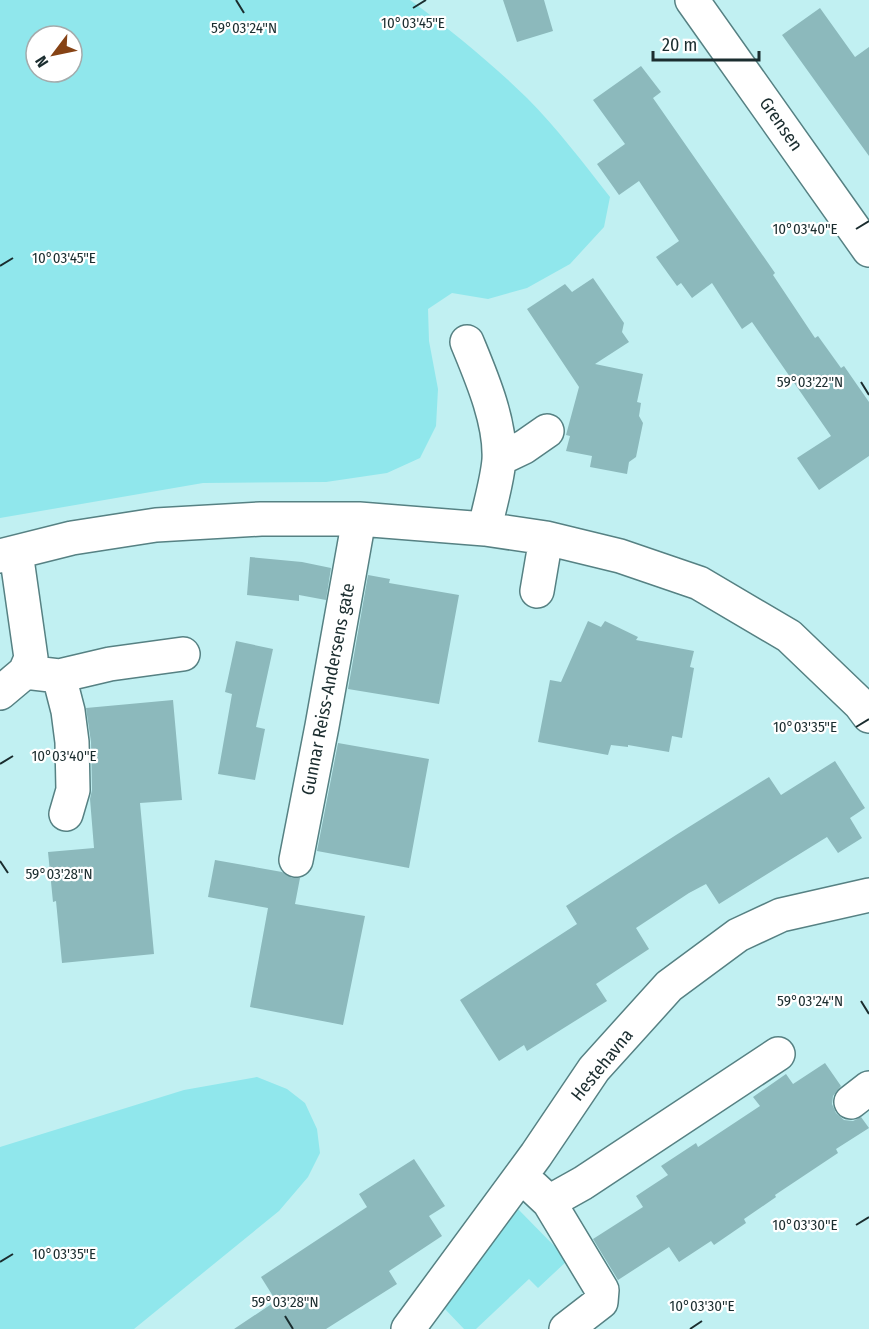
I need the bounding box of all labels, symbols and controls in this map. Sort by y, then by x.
text: 10°03'45"E [381,14,445,32]
text: 59°03'24"N [211,19,277,37]
north arrow [24,24,84,84]
scale bar [653,24,760,62]
text: 20 m [662,34,697,56]
text: N [31,53,52,71]
street label: Grensen [755,93,807,155]
text: 10°03'40"E [772,220,838,238]
text: 10°03'45"E [32,249,96,267]
text: 59°03'22"N [777,373,843,391]
street label: Gunnar Reiss-Andersens gate [297,581,359,797]
text: 10°03'35"E [773,718,837,736]
text: 10°03'40"E [31,747,97,765]
text: 59°03'28"N [25,865,93,883]
text: 59°03'24"N [777,992,843,1010]
street label: Hestehavna [566,1024,638,1105]
text: 10°03'30"E [772,1216,838,1234]
text: 10°03'35"E [32,1245,96,1263]
text: 59°03'28"N [251,1293,319,1311]
text: 10°03'30"E [669,1297,735,1315]

